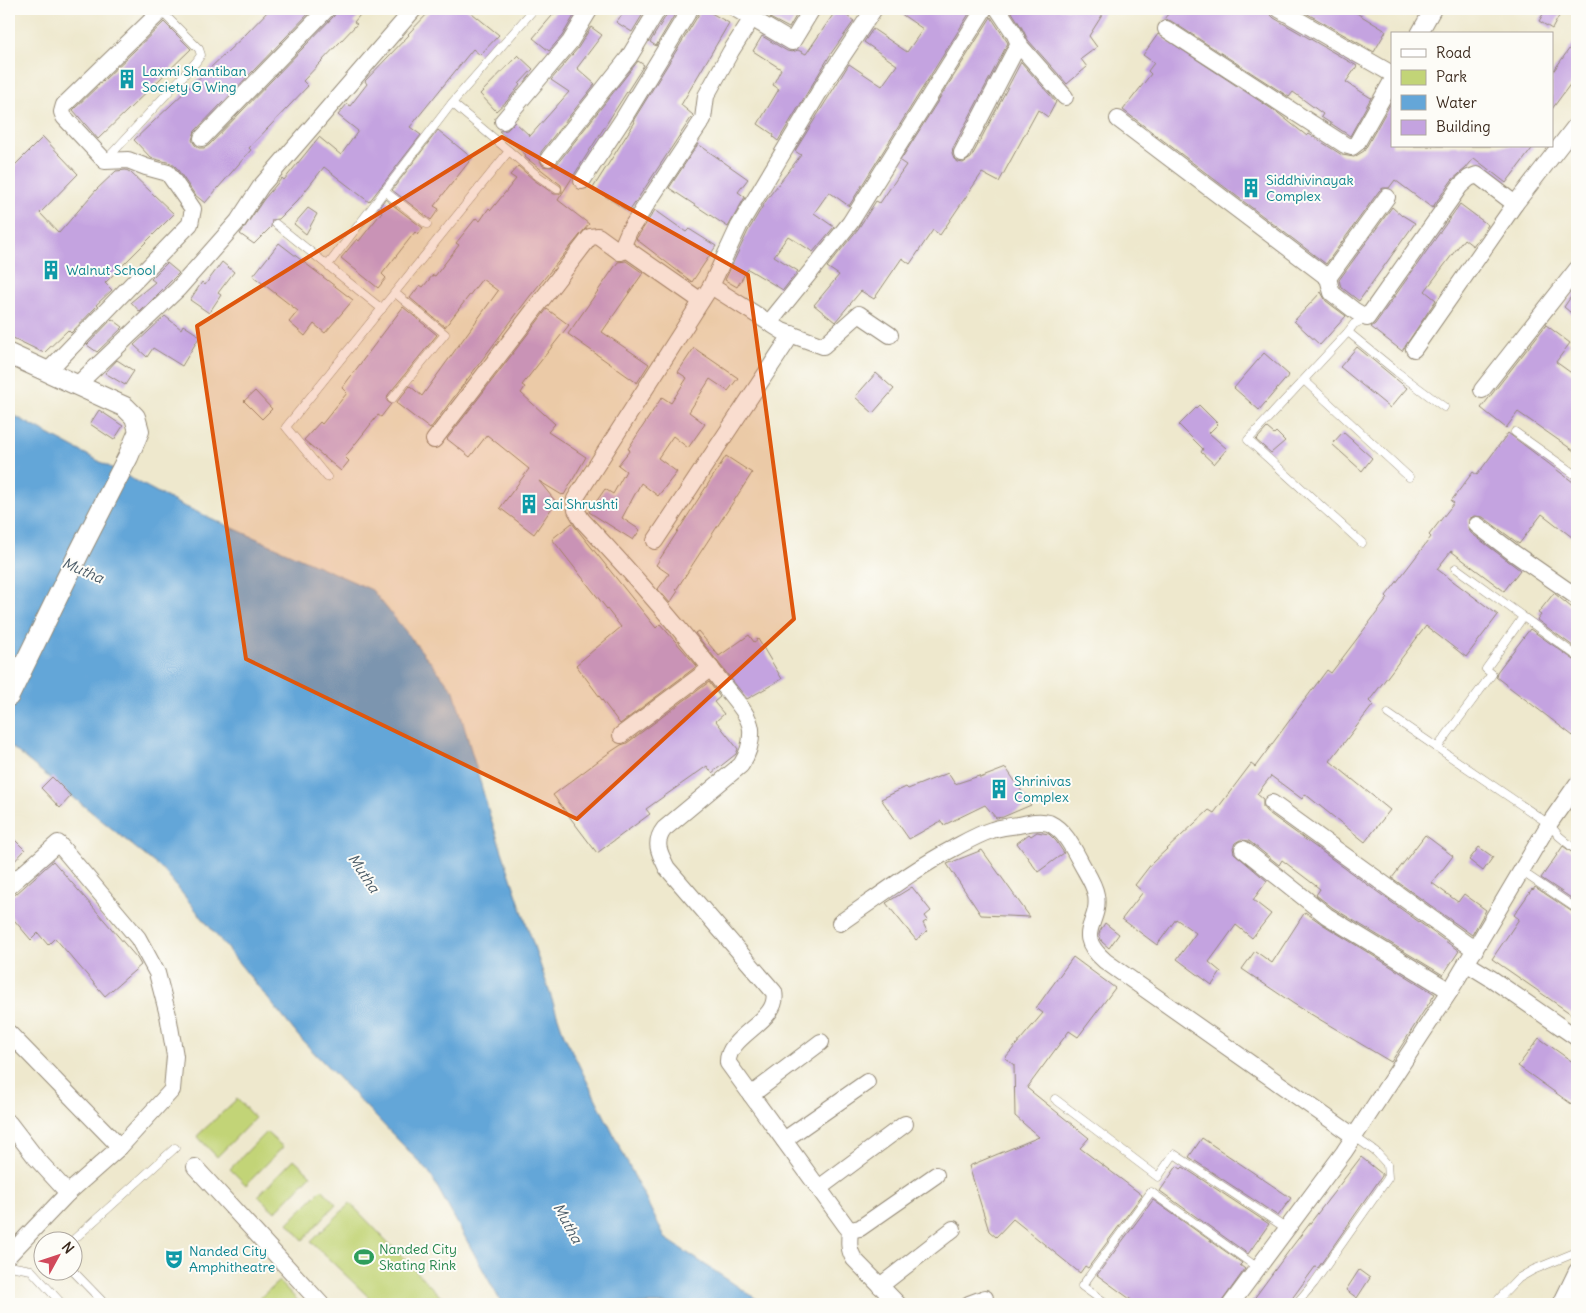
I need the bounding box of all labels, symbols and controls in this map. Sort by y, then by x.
legend [1391,32,1554,148]
text: Road [1436,43,1471,62]
place label: Laxmi Shantiban Society G Wing [142,62,247,96]
text: Park [1436,67,1467,86]
building icon: Laxmi Shantiban Society G Wing [116,68,138,90]
text: Water [1436,93,1477,112]
text: Building [1436,117,1491,136]
place label: Siddhivinayak Complex [1266,171,1354,205]
building icon: Siddhivinayak Complex [1240,177,1262,199]
building icon: Walnut School [40,259,62,281]
place label: Walnut School [66,261,156,279]
building icon: Sai Shrushti [518,493,540,515]
place label: Sai Shrushti [544,495,618,513]
water label: Mutha [59,553,108,588]
place label: Shrinivas Complex [1014,772,1071,806]
building icon: Shrinivas Complex [988,778,1010,800]
water label: Mutha [344,850,385,897]
water label: Mutha [549,1200,587,1248]
north arrow [32,1230,82,1280]
text: N [58,1238,78,1257]
place label: Nanded City Skating Rink [379,1240,457,1274]
place label: Nanded City Amphitheatre [189,1242,275,1276]
sports icon: Nanded City Skating Rink [353,1246,375,1268]
theatre icon: Nanded City Amphitheatre [163,1248,185,1270]

